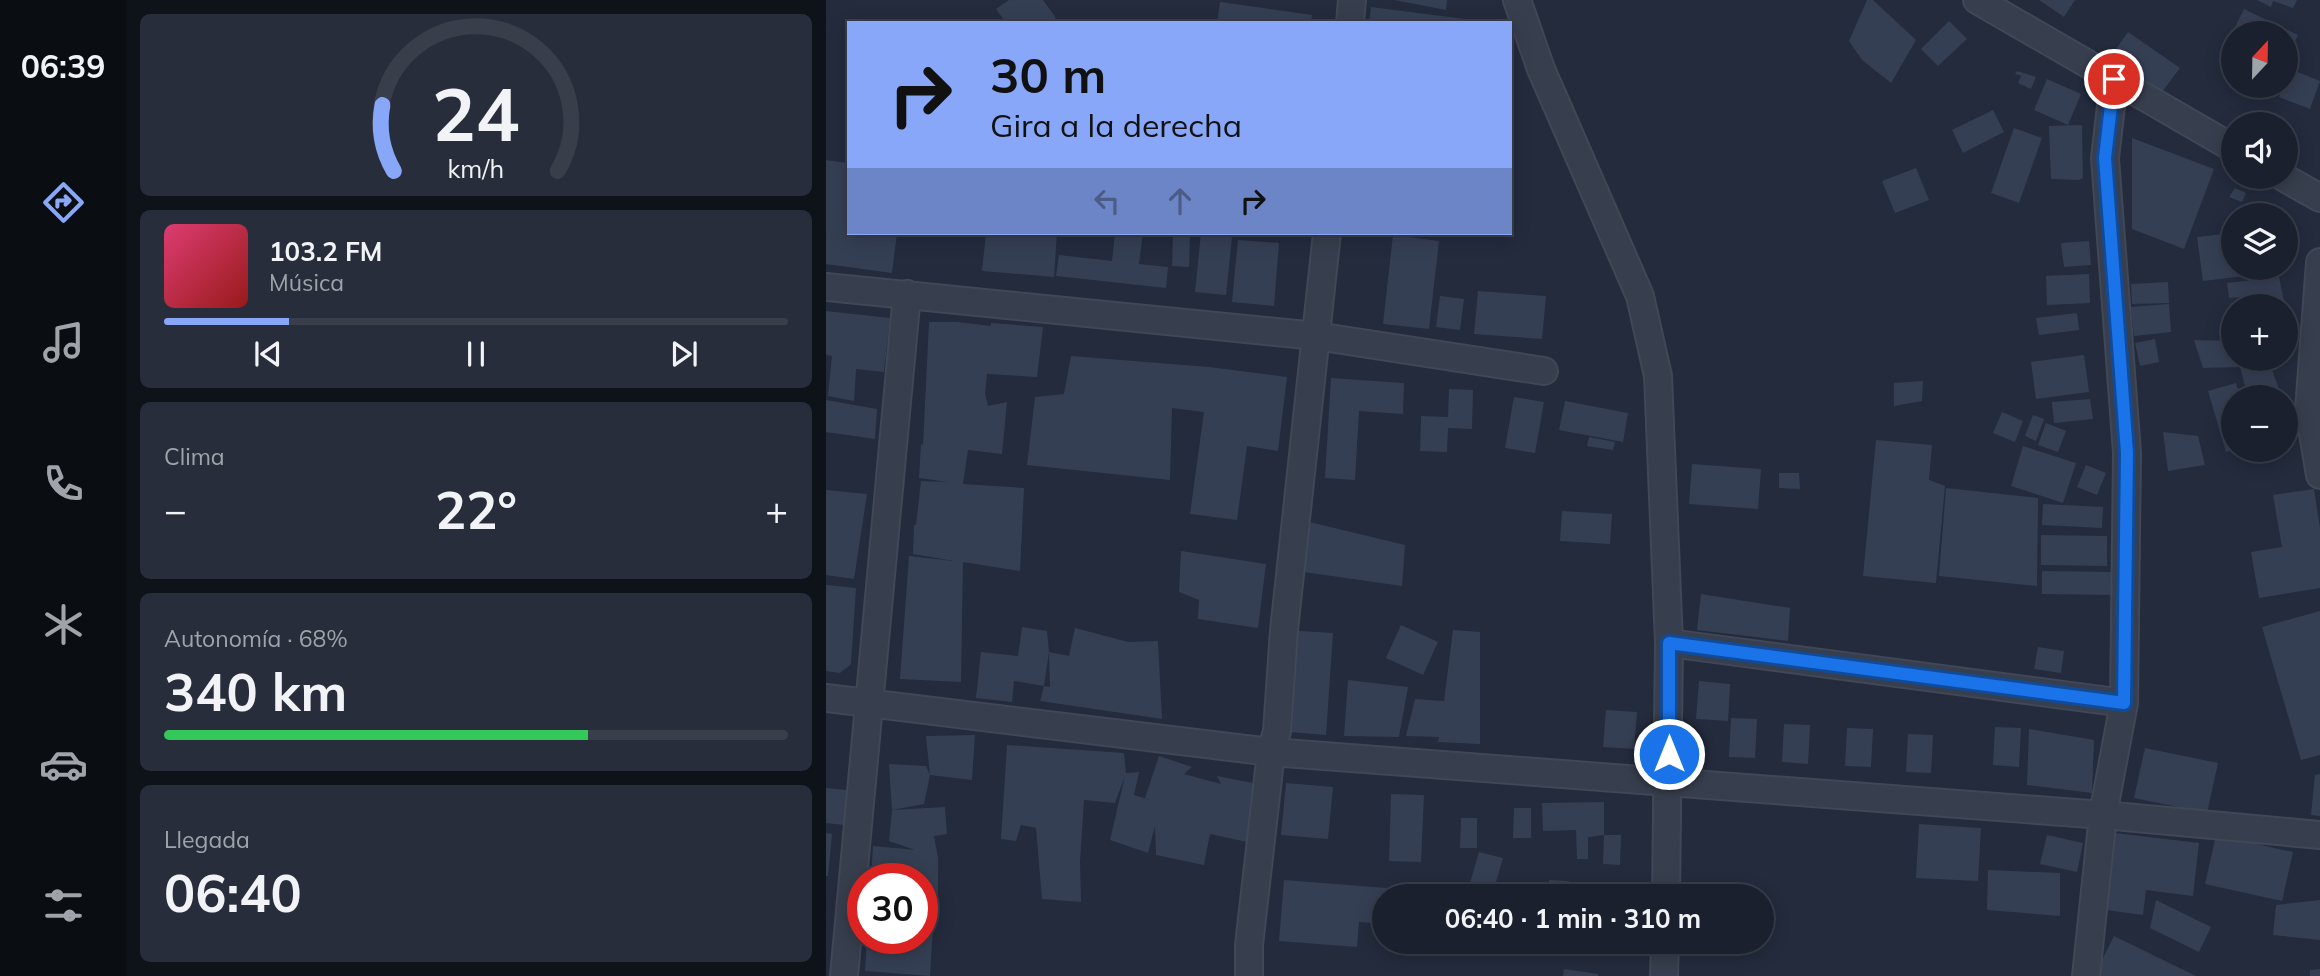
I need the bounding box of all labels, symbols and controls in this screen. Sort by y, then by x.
north arrow [2221,21,2298,98]
map controls [2221,21,2298,462]
text: 30 m [990,44,1106,105]
text: 06:39 [21,46,105,86]
icon: right [875,49,966,140]
pin [2084,49,2144,109]
icon: arrive [2095,60,2133,98]
text: 24 [432,68,520,159]
text: Gira a la derecha [990,105,1242,145]
button: sound [2221,112,2298,189]
text: km/h [448,153,504,184]
icon: directions [39,178,88,227]
icon: left [1088,182,1126,220]
icon: ahead [1161,182,1199,220]
icon: right [1234,182,1272,220]
button: layers [2221,203,2298,280]
text: 103.2 FM [269,235,382,268]
text: Música [269,268,344,297]
button: + [2221,294,2298,371]
icon: music [39,318,88,367]
icon: previous [249,335,287,373]
icon: pause [457,335,495,373]
icon: next [665,335,703,373]
button: − [2221,385,2298,462]
text: Clima [164,442,225,471]
icon: phone [39,459,88,508]
text: 22° [435,477,517,542]
text: − [164,486,187,534]
text: + [765,486,788,534]
icon: climate [39,600,88,649]
text: Autonomía · 68% [164,624,348,653]
text: 340 km [164,659,347,724]
position arrow [1632,717,1706,791]
icon: car [39,740,88,789]
text: Llegada [164,825,250,854]
text: 06:40 [164,860,302,925]
speed limit sign: 30 [847,863,938,954]
icon: filters [39,881,88,930]
text: 06:40 · 1 min · 310 m [1445,902,1701,935]

